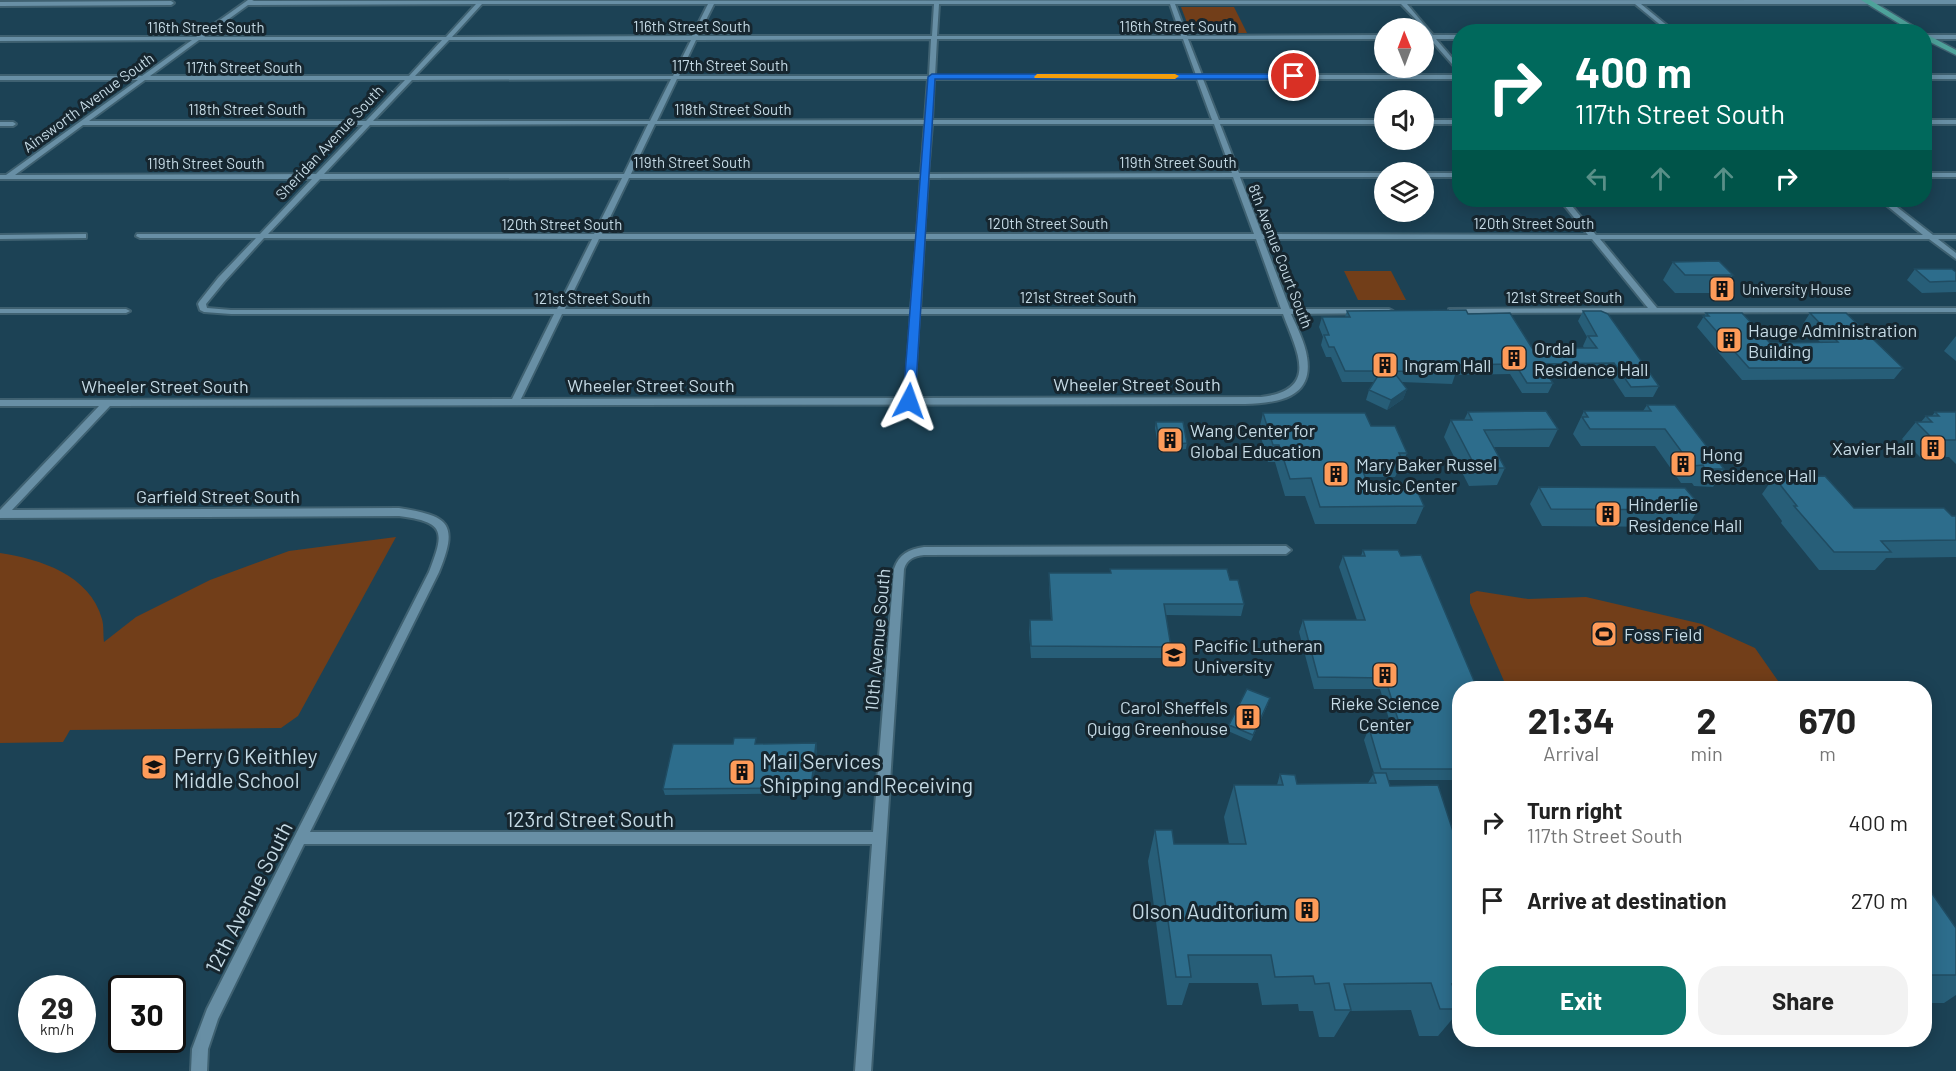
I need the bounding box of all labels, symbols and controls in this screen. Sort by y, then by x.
street label: 116th Street South [633,17,751,35]
street label: 116th Street South [1119,17,1237,35]
street label: 116th Street South [147,18,265,36]
north arrow [1374,18,1434,78]
map controls [1374,18,1434,222]
text: 400 m [1575,46,1692,96]
street label: Ainsworth Avenue South [19,48,157,156]
icon: right [1476,48,1554,126]
pin [1268,50,1319,101]
street label: 117th Street South [672,56,788,74]
street label: 117th Street South [186,58,302,76]
icon: arrive [1277,59,1310,92]
street label: Sheridan Avenue South [271,81,387,203]
button: sound [1374,90,1434,150]
text: 117th Street South [1575,97,1785,129]
street label: 118th Street South [188,100,306,118]
street label: 118th Street South [674,100,792,118]
street label: 119th Street South [633,153,751,171]
street label: 119th Street South [1119,153,1237,171]
street label: 119th Street South [147,154,265,172]
button: layers [1374,162,1434,222]
icon: left [1581,162,1614,195]
icon: ahead [1644,162,1677,195]
icon: ahead [1707,162,1740,195]
icon: right [1770,162,1803,195]
street label: 8th Avenue Court South [1245,181,1317,331]
street label: 120th Street South [988,214,1108,232]
street label: 120th Street South [1474,214,1594,232]
street label: 120th Street South [502,215,622,233]
building icon: University House [1707,274,1737,304]
place label: University House [1742,280,1852,298]
street label: 121st Street South [1020,288,1136,306]
street label: 121st Street South [1506,288,1622,306]
street label: 121st Street South [534,289,650,307]
place label: Hauge Administration Building [1748,319,1917,362]
building icon: Hauge Administration Building [1714,325,1744,355]
place label: Ordal Residence Hall [1534,337,1648,380]
building icon: Ordal Residence Hall [1499,343,1529,373]
building icon: Ingram Hall [1370,350,1400,380]
place label: Ingram Hall [1404,354,1491,376]
position arrow [877,369,941,433]
street label: Wheeler Street South [1053,373,1221,395]
street label: Wheeler Street South [567,374,735,396]
street label: Wheeler Street South [81,375,249,397]
place label: Wang Center for Global Education [1190,419,1321,462]
building icon: Wang Center for Global Education [1155,425,1185,455]
building icon: Xavier Hall [1918,433,1948,463]
place label: Xavier Hall [1832,437,1914,459]
place label: Hong Residence Hall [1702,443,1816,486]
building icon: Hong Residence Hall [1668,449,1698,479]
place label: Mary Baker Russel Music Center [1356,453,1497,496]
building icon: Mary Baker Russel Music Center [1321,459,1351,489]
street label: Garfield Street South [136,485,300,507]
place label: Hinderlie Residence Hall [1628,493,1742,536]
building icon: Hinderlie Residence Hall [1593,499,1623,529]
street label: 10th Avenue South [860,568,894,712]
sports icon: Foss Field [1589,619,1619,649]
place label: Foss Field [1624,623,1702,645]
place label: Pacific Lutheran University [1194,634,1323,677]
school or university icon: Pacific Lutheran University [1159,640,1189,670]
building icon: Rieke Science Center [1370,660,1400,690]
place label: Rieke Science Center [1330,692,1440,735]
place label: Carol Sheffels Quigg Greenhouse [1087,696,1228,739]
text: 21:34 [1528,698,1615,741]
text: 2 [1697,698,1717,741]
text: 670 [1799,698,1856,741]
building icon: Carol Sheffels Quigg Greenhouse [1233,702,1263,732]
text: Arrival [1543,741,1599,765]
text: min [1690,741,1723,765]
text: m [1819,741,1836,765]
place label: Perry G Keithley Middle School [174,743,318,792]
place label: Mail Services Shipping and Receiving [762,748,973,797]
school or university icon: Perry G Keithley Middle School [139,752,169,782]
building icon: Mail Services Shipping and Receiving [727,757,757,787]
text: Turn right [1527,797,1622,823]
street label: 123rd Street South [506,806,674,831]
icon: right [1476,806,1509,839]
text: 400 m [1848,809,1908,835]
street label: 12th Avenue South [199,817,297,977]
text: 117th Street South [1527,823,1683,847]
icon: arrive [1476,884,1509,917]
text: Arrive at destination [1527,887,1726,913]
text: 270 m [1851,887,1908,913]
building icon: Olson Auditorium [1292,895,1322,925]
place label: Olson Auditorium [1132,898,1288,923]
button: Exit [1476,966,1686,1035]
button: Share [1698,966,1908,1035]
speed limit sign: 30 [108,975,186,1053]
text: 29 [41,989,73,1025]
text: km/h [40,1020,74,1038]

